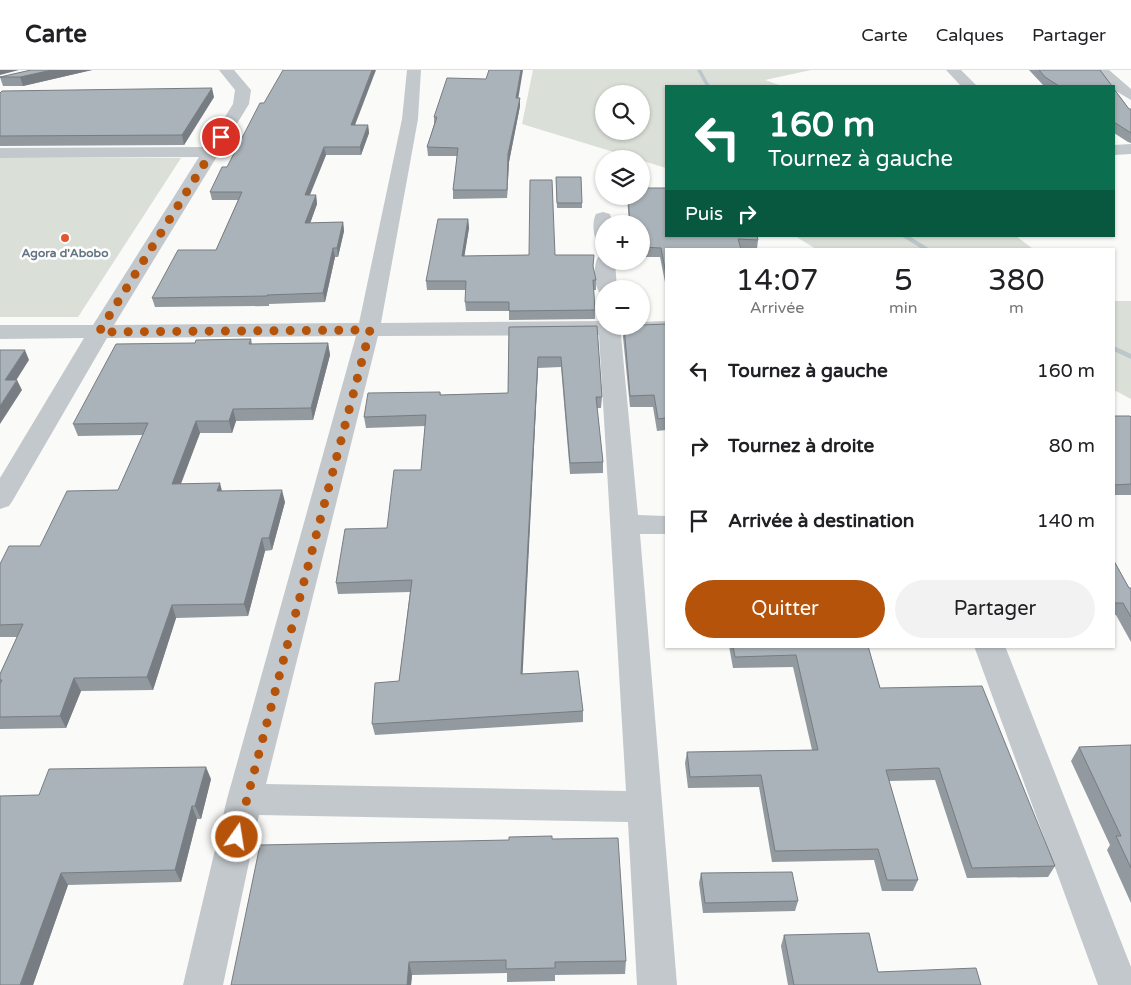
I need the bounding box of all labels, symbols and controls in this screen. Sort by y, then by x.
text: Carte [25,20,87,49]
text: Carte [861,24,908,46]
text: Calques [936,24,1004,46]
text: Partager [1032,24,1106,46]
map controls [595,85,650,335]
button: search [595,85,650,140]
text: 160 m [768,104,875,146]
icon: left [685,105,750,170]
pin [200,116,242,158]
icon: arrive [207,123,235,151]
text: Tournez à gauche [768,146,953,172]
button: layers [595,150,650,205]
icon: right [733,200,761,228]
text: Puis [685,203,723,225]
button: + [595,215,650,270]
marker: Agora d'Abobo [59,232,71,244]
place label: Agora d'Abobo [22,246,109,261]
text: 14:07 [735,262,819,299]
text: 5 [894,262,913,299]
text: 380 [988,262,1045,299]
button: − [595,280,650,335]
text: Arrivée [750,298,804,318]
text: min [889,298,918,318]
text: m [1009,298,1024,318]
icon: left [685,357,713,385]
text: Tournez à gauche [728,360,888,382]
text: 160 m [1037,360,1095,382]
icon: right [685,432,713,460]
text: Tournez à droite [728,435,874,457]
text: 80 m [1049,435,1095,457]
icon: arrive [685,507,713,535]
text: Arrivée à destination [728,510,914,532]
text: 140 m [1037,510,1095,532]
button: Quitter [685,580,885,638]
button: Partager [895,580,1095,638]
position arrow [210,810,262,862]

